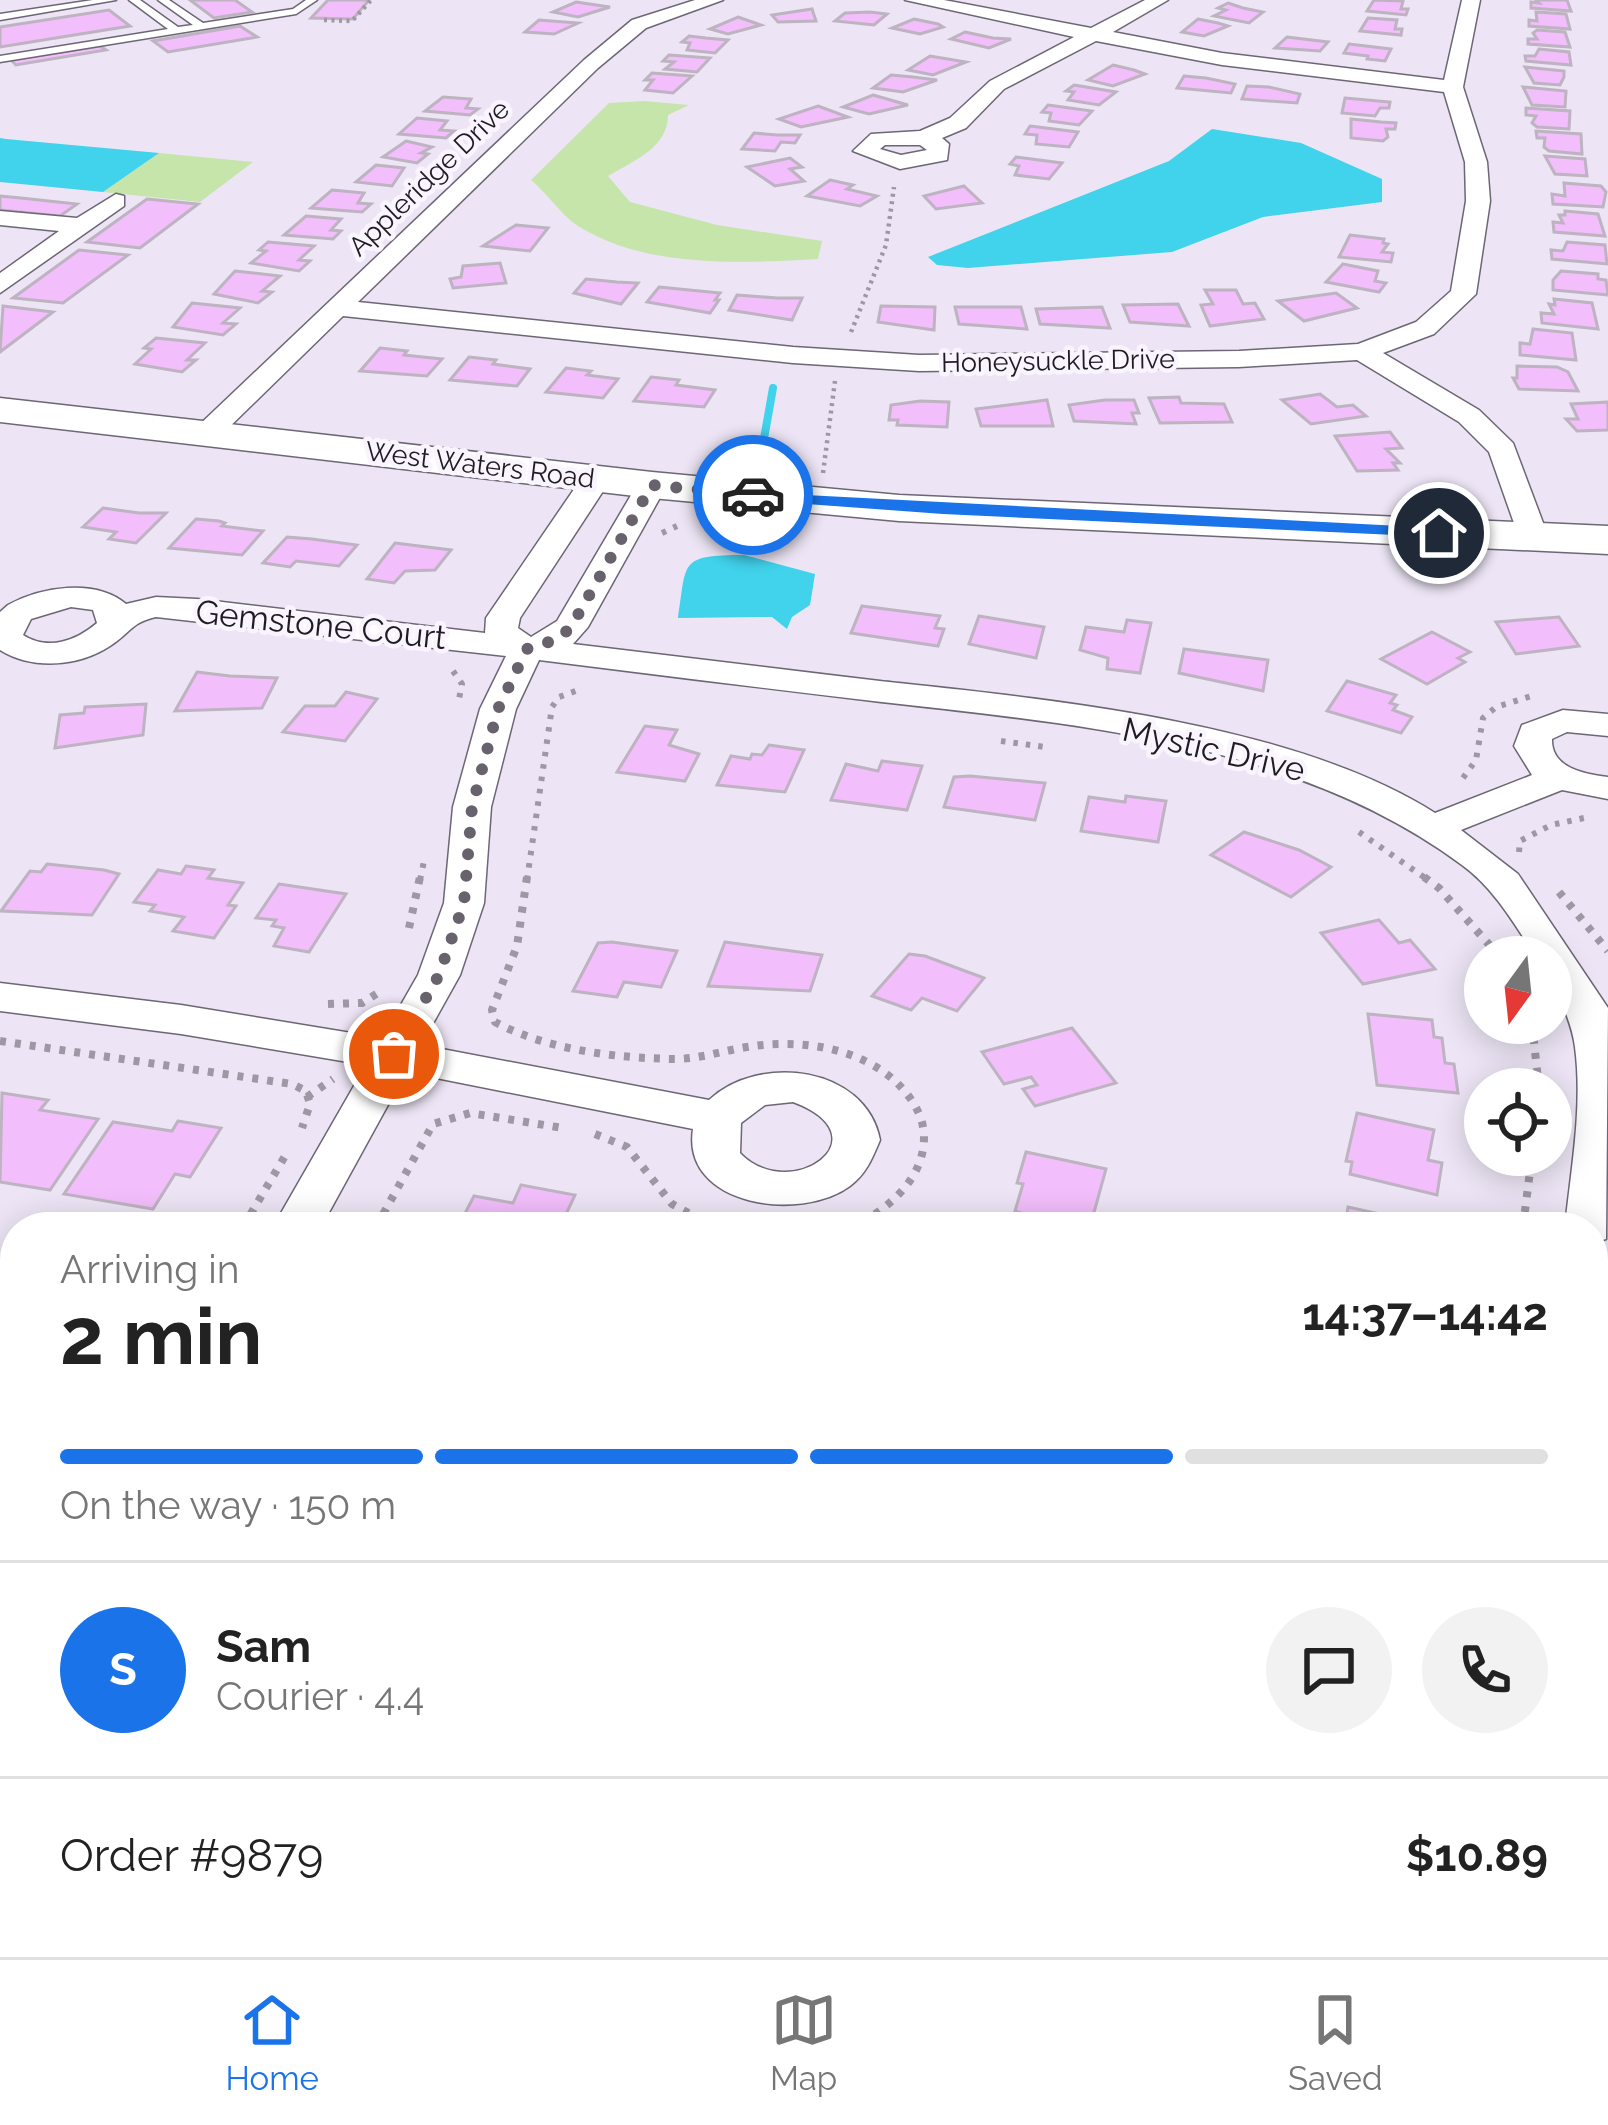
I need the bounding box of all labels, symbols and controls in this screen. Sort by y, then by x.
street label: Appleridge Drive [342,93,515,262]
street label: Honeysuckle Drive [941,343,1175,378]
street label: West Waters Road [364,435,596,494]
courier [693,435,813,555]
icon: car [720,462,786,528]
pin [1388,482,1490,584]
icon: home [1406,500,1472,566]
street label: Gemstone Court [194,592,448,657]
street label: Mystic Drive [1119,710,1309,789]
north arrow [1464,936,1572,1044]
map controls [1464,936,1572,1176]
pin [343,1003,445,1105]
icon: bag [361,1021,427,1087]
button: locate [1464,1068,1572,1176]
text: Arriving in [60,1246,240,1292]
text: 14:37–14:42 [1302,1288,1548,1341]
text: 2 min [60,1291,262,1382]
text: On the way · 150 m [60,1482,396,1528]
button: chat [1266,1607,1392,1733]
button: phone [1422,1607,1548,1733]
text: Sam [216,1620,311,1673]
text: S [109,1643,137,1696]
text: Courier · 4.4 [216,1673,424,1719]
text: Order #9879 [60,1829,323,1882]
text: $10.89 [1406,1829,1548,1882]
tab: Home [226,1987,319,2098]
tab: Map [770,1987,837,2098]
tab: Saved [1288,1987,1382,2098]

